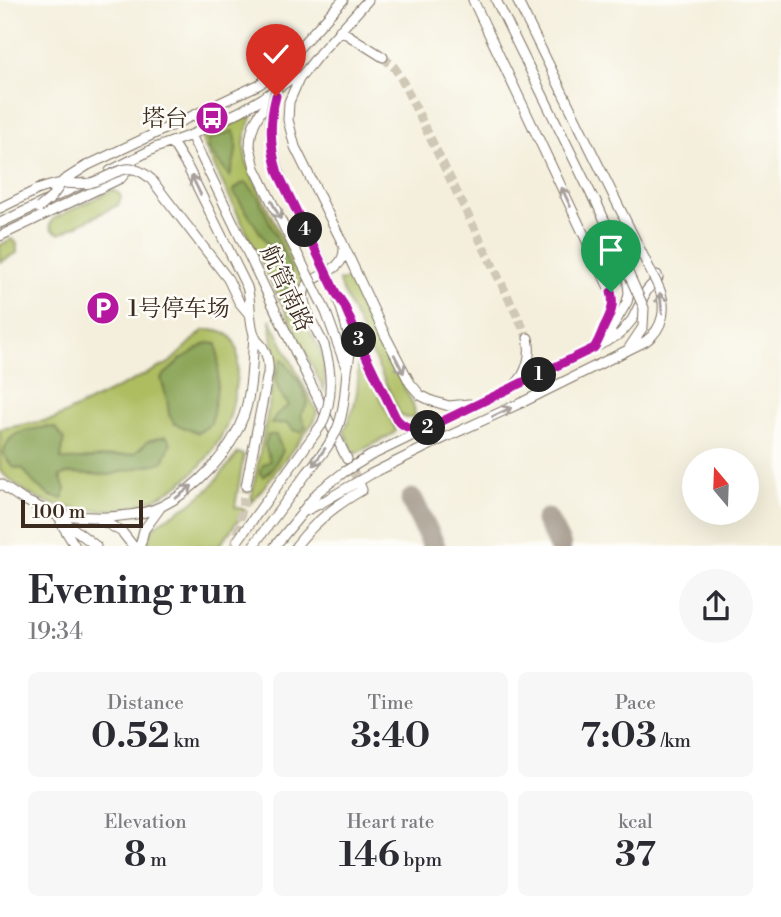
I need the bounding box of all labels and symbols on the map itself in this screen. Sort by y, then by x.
pin [246,24,306,96]
bus stop icon: 塔台 [193,99,231,137]
place label: 塔台 [142,105,188,133]
one-way arrow [189,175,203,196]
one-way arrow [559,187,572,208]
one-way arrow [270,199,284,220]
pin: 4 [288,212,322,247]
pin [581,220,641,292]
street label: 航管南路 [254,241,318,336]
parking icon: 1号停车场 [84,289,122,327]
one-way arrow [655,292,668,314]
place label: 1号停车场 [128,295,230,323]
pin: 3 [342,322,376,358]
one-way arrow [393,353,407,374]
pin: 1 [522,358,556,392]
one-way arrow [491,404,512,418]
pin: 2 [410,410,446,446]
one-way arrow [312,447,327,466]
north arrow [682,448,760,525]
one-way arrow [174,484,192,499]
scale bar [21,497,144,529]

